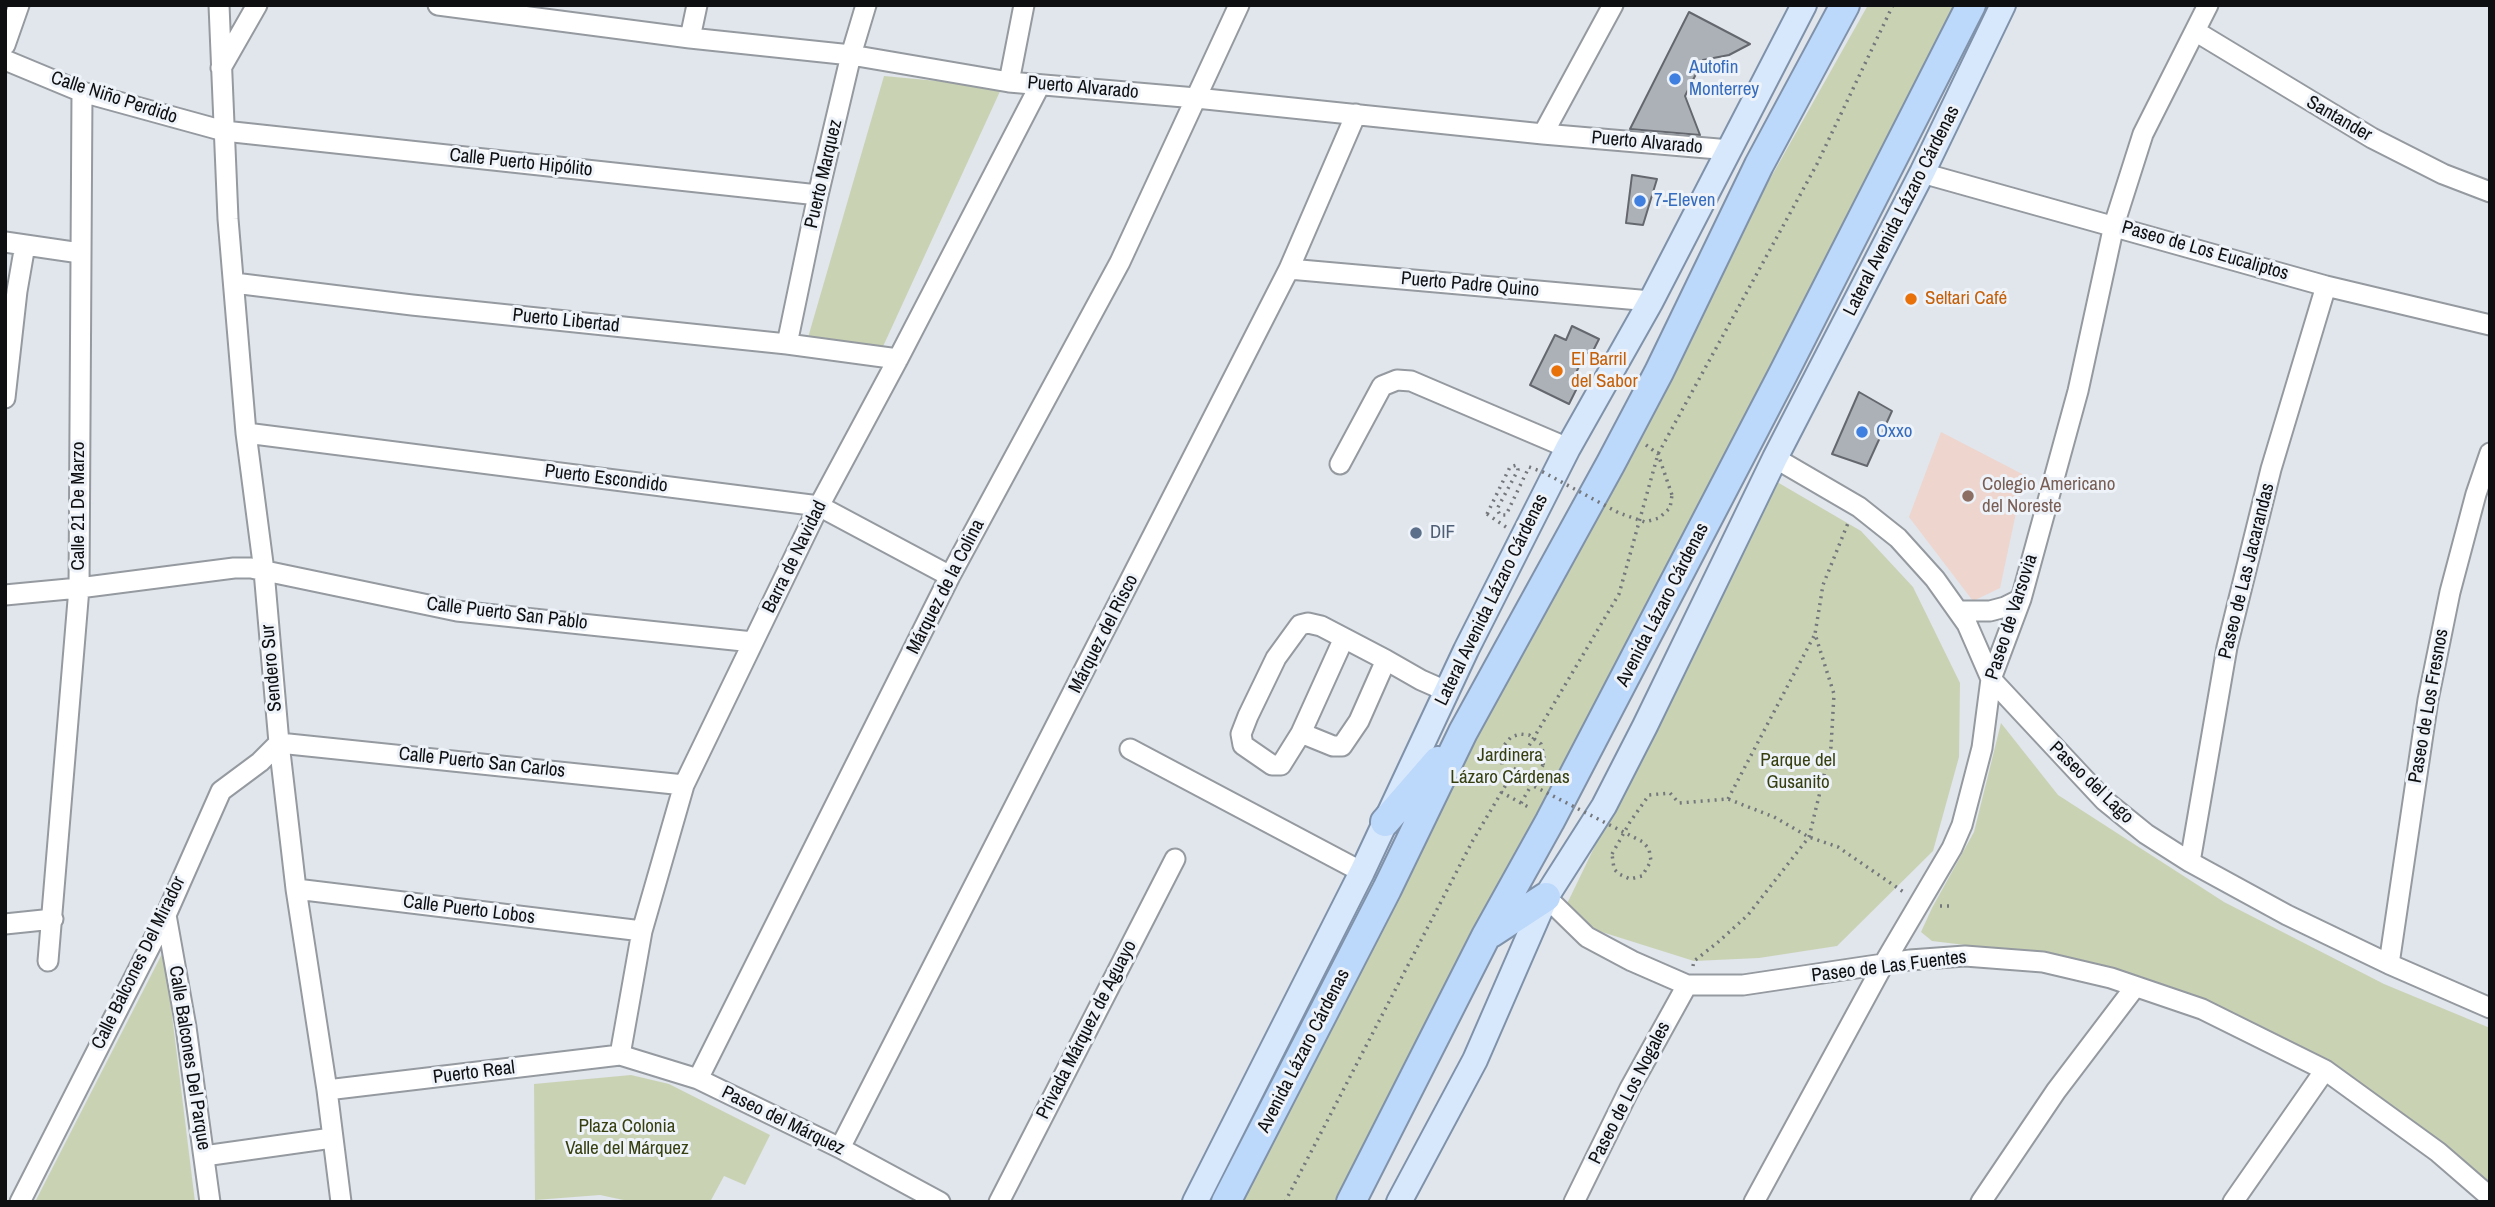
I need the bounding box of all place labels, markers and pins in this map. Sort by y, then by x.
place label: Autofin Monterrey [1689,57,1759,101]
marker: Autofin Monterrey [1667,71,1683,87]
place label: 7-Eleven [1654,190,1715,212]
marker: 7-Eleven [1632,193,1648,209]
place label: Seltari Café [1925,288,2007,310]
marker: Seltari Café [1903,291,1919,307]
place label: El Barril del Sabor [1571,349,1638,393]
marker: El Barril del Sabor [1549,363,1565,379]
place label: Oxxo [1876,421,1912,443]
marker: Oxxo [1854,424,1870,440]
place label: Colegio Americano del Noreste [1982,474,2115,518]
marker: Colegio Americano del Noreste [1960,488,1976,504]
place label: DIF [1430,522,1455,544]
marker: DIF [1408,525,1424,541]

